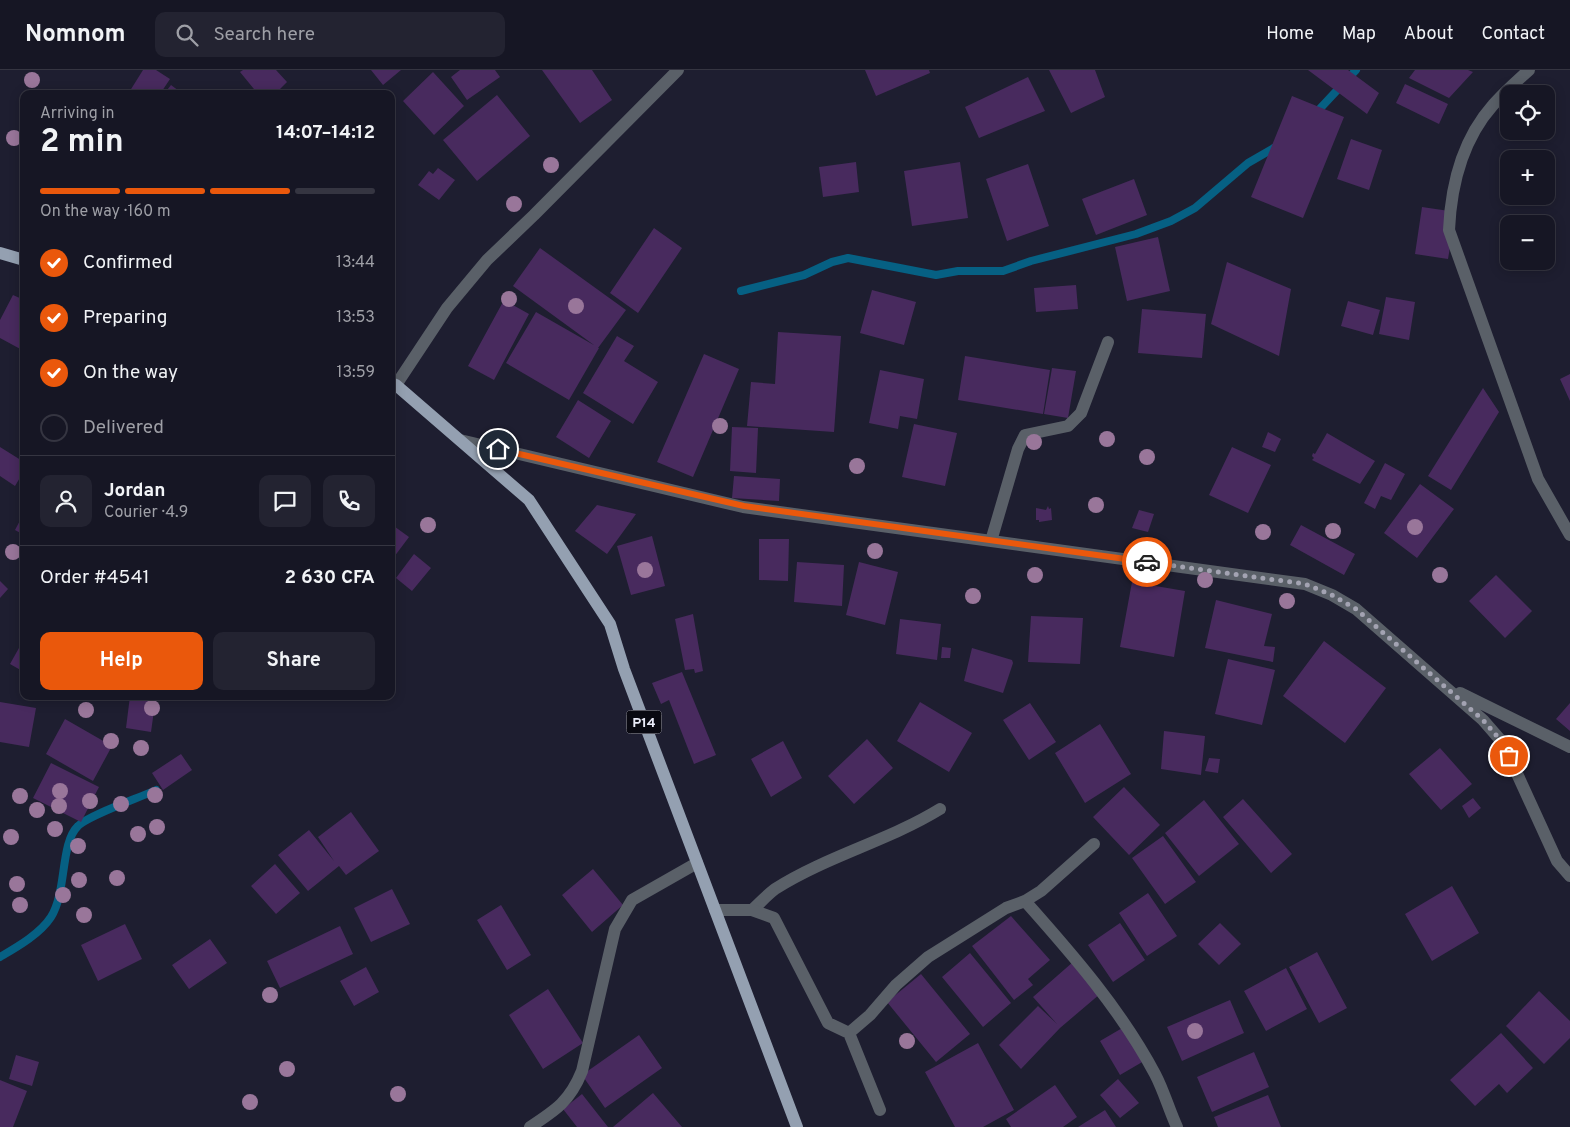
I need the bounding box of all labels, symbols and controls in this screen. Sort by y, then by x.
search box [155,12,505,57]
text: Nomnom [25,20,125,50]
icon: search [173,21,201,49]
text: Search here [213,23,315,47]
text: Home [1266,23,1314,46]
text: Map [1342,23,1376,46]
text: About [1404,23,1453,46]
text: Contact [1481,23,1545,46]
map controls [1500,85,1555,270]
button: locate [1500,85,1555,140]
text: Arriving in [40,104,115,124]
text: 14:07–14:12 [276,121,375,145]
text: 2 min [40,123,124,163]
button: + [1500,150,1555,205]
text: On the way · 160 m [40,202,171,222]
button: − [1500,215,1555,270]
icon: check [40,249,68,277]
text: Confirmed [83,251,173,275]
text: 13:44 [336,253,375,273]
icon: check [40,304,68,332]
text: Preparing [83,306,167,330]
text: 13:53 [336,308,375,328]
icon: check [40,359,68,387]
text: On the way [83,361,178,385]
text: 13:59 [336,363,375,383]
text: Delivered [83,416,164,440]
pin [477,428,519,470]
icon: home [484,435,512,463]
button: person [40,475,92,527]
button: chat [259,475,311,527]
button: phone [323,475,375,527]
text: Jordan [104,479,166,503]
text: Courier · 4.9 [104,503,188,523]
courier [1122,537,1172,587]
icon: car [1133,548,1161,576]
text: Order #4541 [40,566,150,590]
text: 2 630 CFA [285,566,375,590]
button: Help [40,632,203,690]
button: Share [213,632,375,690]
road number: P14 [626,710,662,734]
pin [1488,735,1530,777]
icon: bag [1495,742,1523,770]

